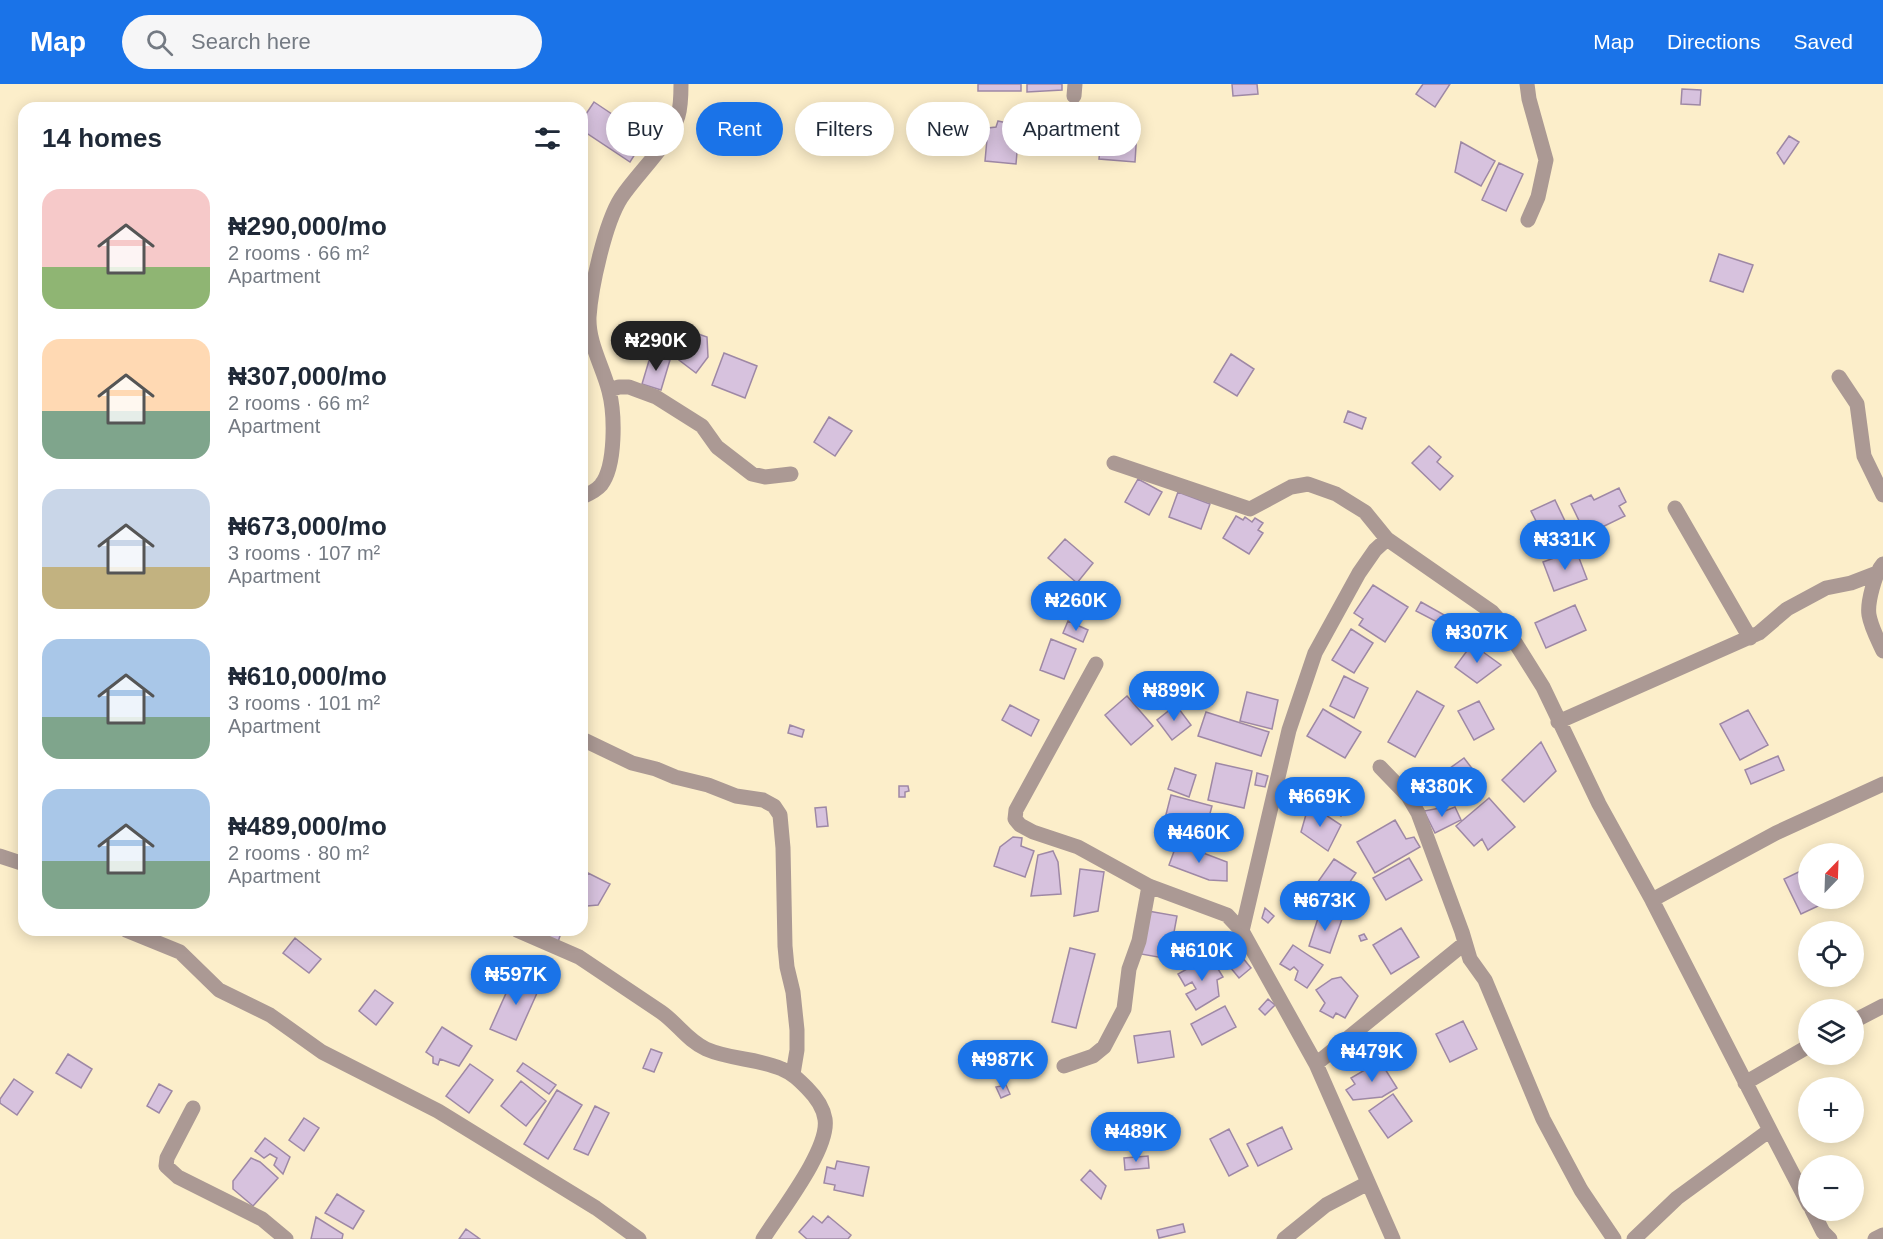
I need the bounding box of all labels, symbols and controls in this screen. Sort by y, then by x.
search box [122,15,542,69]
text: Map [30,26,86,57]
icon: search [143,26,176,59]
text: Search here [191,29,311,54]
text: Map [1593,30,1634,53]
text: Directions [1667,30,1760,53]
text: Saved [1793,30,1853,53]
chip: Buy [606,102,684,156]
chip: Rent [696,102,783,156]
chip: Filters [795,102,894,156]
chip: New [906,102,990,156]
chip: Apartment [1002,102,1141,156]
icon: filters [531,122,564,155]
text: 14 homes [42,123,162,153]
text: ₦290,000/mo [228,211,387,241]
icon: home [90,213,162,285]
text: 2 rooms · 66 m² [228,242,369,264]
text: Apartment [228,265,320,287]
pin: ₦290K [614,321,698,372]
text: ₦290K [625,329,687,351]
text: ₦307,000/mo [228,361,387,391]
icon: home [90,363,162,435]
text: 2 rooms · 66 m² [228,392,369,414]
text: Apartment [228,415,320,437]
text: ₦673,000/mo [228,511,387,541]
icon: home [90,513,162,585]
pin: ₦331K [1523,520,1607,571]
text: ₦331K [1534,528,1596,550]
text: 3 rooms · 107 m² [228,542,380,564]
text: Apartment [228,565,320,587]
pin: ₦260K [1034,581,1118,632]
text: ₦260K [1045,589,1107,611]
pin: ₦307K [1435,613,1519,664]
text: ₦307K [1446,621,1508,643]
text: ₦610,000/mo [228,661,387,691]
icon: home [90,663,162,735]
pin: ₦899K [1132,671,1216,722]
text: ₦899K [1143,679,1205,701]
text: 3 rooms · 101 m² [228,692,380,714]
text: Apartment [228,715,320,737]
pin: ₦380K [1400,767,1484,818]
text: ₦380K [1411,775,1473,797]
pin: ₦669K [1278,777,1362,828]
text: ₦669K [1289,785,1351,807]
text: ₦489,000/mo [228,811,387,841]
icon: home [90,813,162,885]
pin: ₦460K [1157,813,1241,864]
text: ₦460K [1168,821,1230,843]
text: 2 rooms · 80 m² [228,842,369,864]
north arrow [1798,843,1864,909]
map controls [1798,843,1864,1221]
text: Apartment [228,865,320,887]
pin: ₦673K [1283,881,1367,932]
text: ₦673K [1294,889,1356,911]
button: locate [1798,921,1864,987]
pin: ₦610K [1160,931,1244,982]
text: ₦610K [1171,939,1233,961]
pin: ₦597K [474,955,558,1006]
text: ₦597K [485,963,547,985]
button: layers [1798,999,1864,1065]
pin: ₦479K [1330,1032,1414,1083]
pin: ₦987K [961,1040,1045,1091]
text: ₦479K [1341,1040,1403,1062]
text: ₦987K [972,1048,1034,1070]
button: + [1798,1077,1864,1143]
pin: ₦489K [1094,1112,1178,1163]
text: ₦489K [1105,1120,1167,1142]
button: − [1798,1155,1864,1221]

